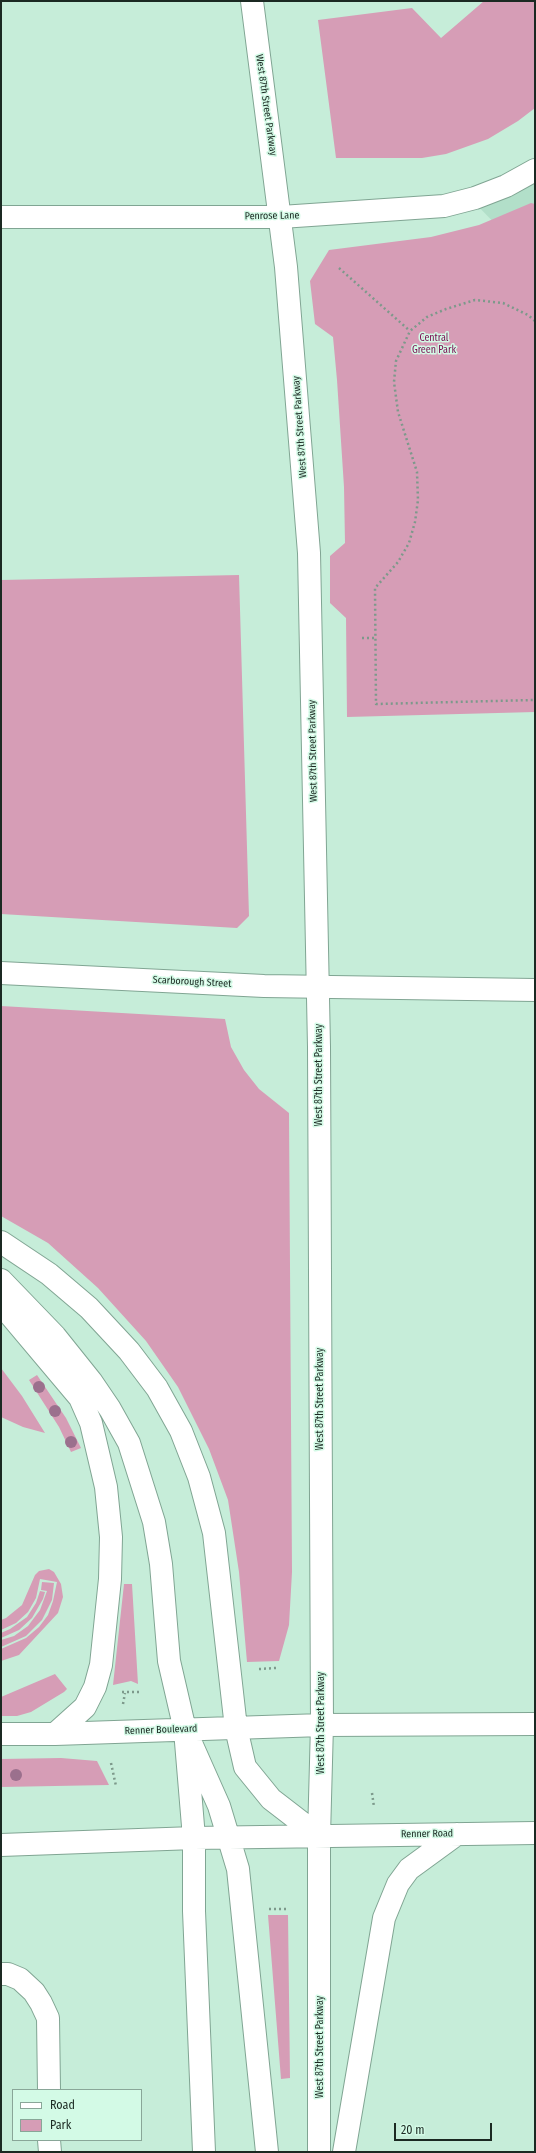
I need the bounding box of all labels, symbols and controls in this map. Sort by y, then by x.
street label: West 87th Street Parkway [253,53,279,157]
street label: Penrose Lane [245,210,299,222]
park label: Central Green Park [412,332,456,356]
street label: West 87th Street Parkway [290,376,310,478]
street label: West 87th Street Parkway [306,700,320,802]
street label: Scarborough Street [152,974,232,990]
street label: West 87th Street Parkway [313,1024,325,1126]
street label: West 87th Street Parkway [314,1348,326,1450]
street label: West 87th Street Parkway [315,1672,327,1774]
street label: Renner Boulevard [124,1723,198,1737]
street label: Renner Road [401,1828,453,1840]
street label: West 87th Street Parkway [314,1996,326,2098]
legend [12,2089,142,2141]
text: Road [50,2098,75,2112]
scale bar [396,2115,494,2141]
text: Park [50,2118,71,2132]
text: 20 m [401,2123,425,2137]

